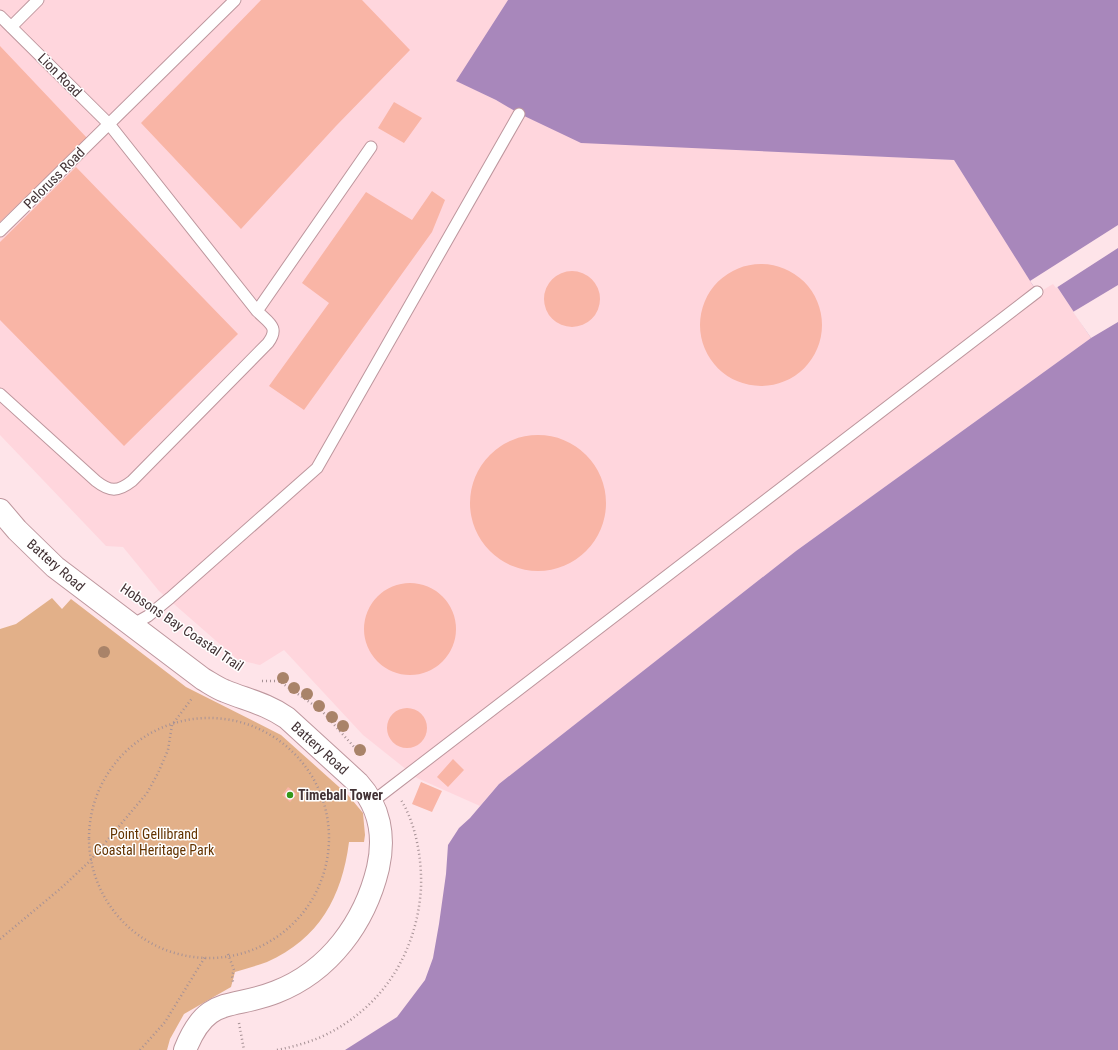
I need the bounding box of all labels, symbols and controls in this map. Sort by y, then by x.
street label: Lion Road [35,50,85,100]
street label: Peloruss Road [20,144,88,212]
street label: Battery Road [24,536,88,594]
street label: Hobsons Bay Coastal Trail [118,580,246,674]
street label: Battery Road [288,718,352,778]
place label: Timeball Tower [298,787,383,803]
marker: Timeball Tower [285,790,295,800]
park label: Point Gellibrand Coastal Heritage Park [94,826,215,858]

